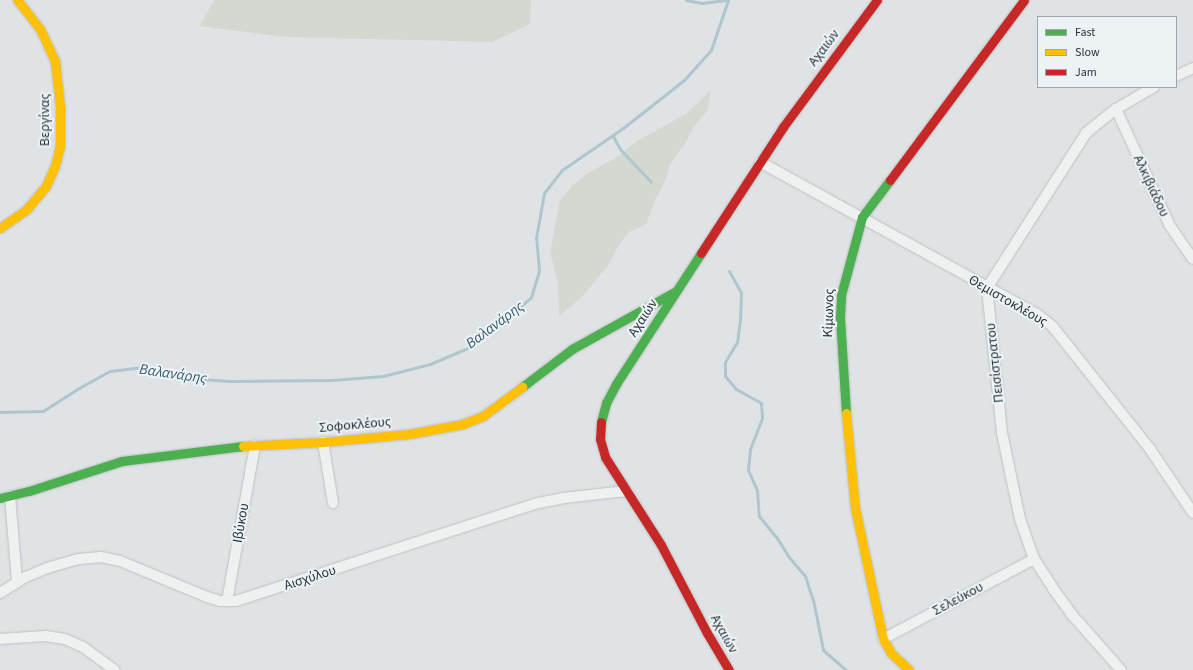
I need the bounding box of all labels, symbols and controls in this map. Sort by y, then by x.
legend [1037,16,1177,88]
text: Fast [1075,24,1095,41]
street label: Αχαιών [805,26,843,70]
text: Slow [1075,44,1100,61]
text: Jam [1075,64,1097,81]
street label: Βεργίνας [37,94,53,146]
street label: Αλκιβιάδου [1129,152,1173,220]
street label: Θεμιστοκλέους [965,272,1051,330]
street label: Κίμωνος [820,288,838,338]
street label: Αχαιών [625,296,661,340]
water label: Βαλανάρης [463,297,527,353]
street label: Πεισίστρατου [982,322,1008,404]
water label: Βαλανάρης [138,360,208,388]
street label: Σοφοκλέους [318,413,392,437]
street label: Ιβύκου [229,502,253,544]
street label: Αισχύλου [282,562,338,594]
street label: Σελεύκου [930,579,986,619]
street label: Αχαιών [707,612,741,656]

